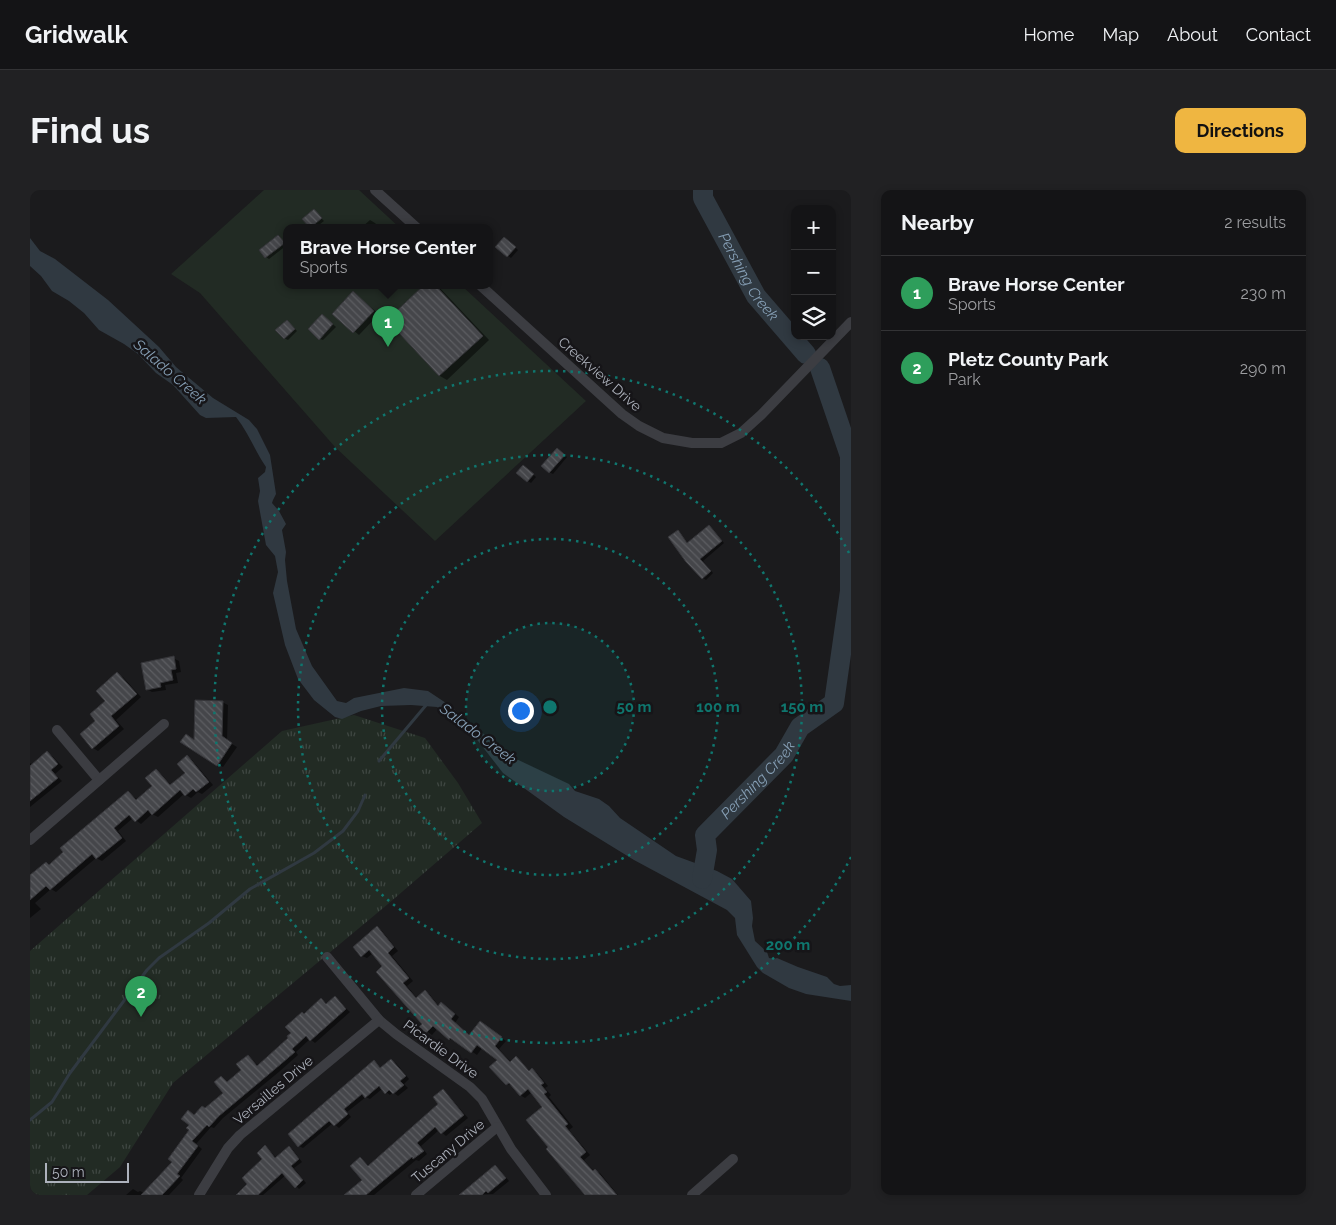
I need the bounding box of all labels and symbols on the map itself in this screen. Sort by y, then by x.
water label: Pershing Creek [714,229,782,325]
pin: 1 [372,306,404,347]
street label: Creekview Drive [555,334,645,414]
water label: Salado Creek [129,335,210,409]
your location [508,698,534,724]
centre of rings [541,698,559,716]
text: 50 m [616,698,652,716]
text: 100 m [696,698,740,716]
text: 150 m [781,698,823,716]
water label: Salado Creek [436,699,520,769]
water label: Pershing Creek [717,738,799,823]
text: 200 m [766,936,810,954]
pin: 2 [125,976,157,1017]
street label: Picardie Drive [400,1016,482,1082]
street label: Versailles Drive [230,1052,316,1128]
street label: Tuscany Drive [408,1116,488,1186]
scale bar [45,1160,129,1183]

